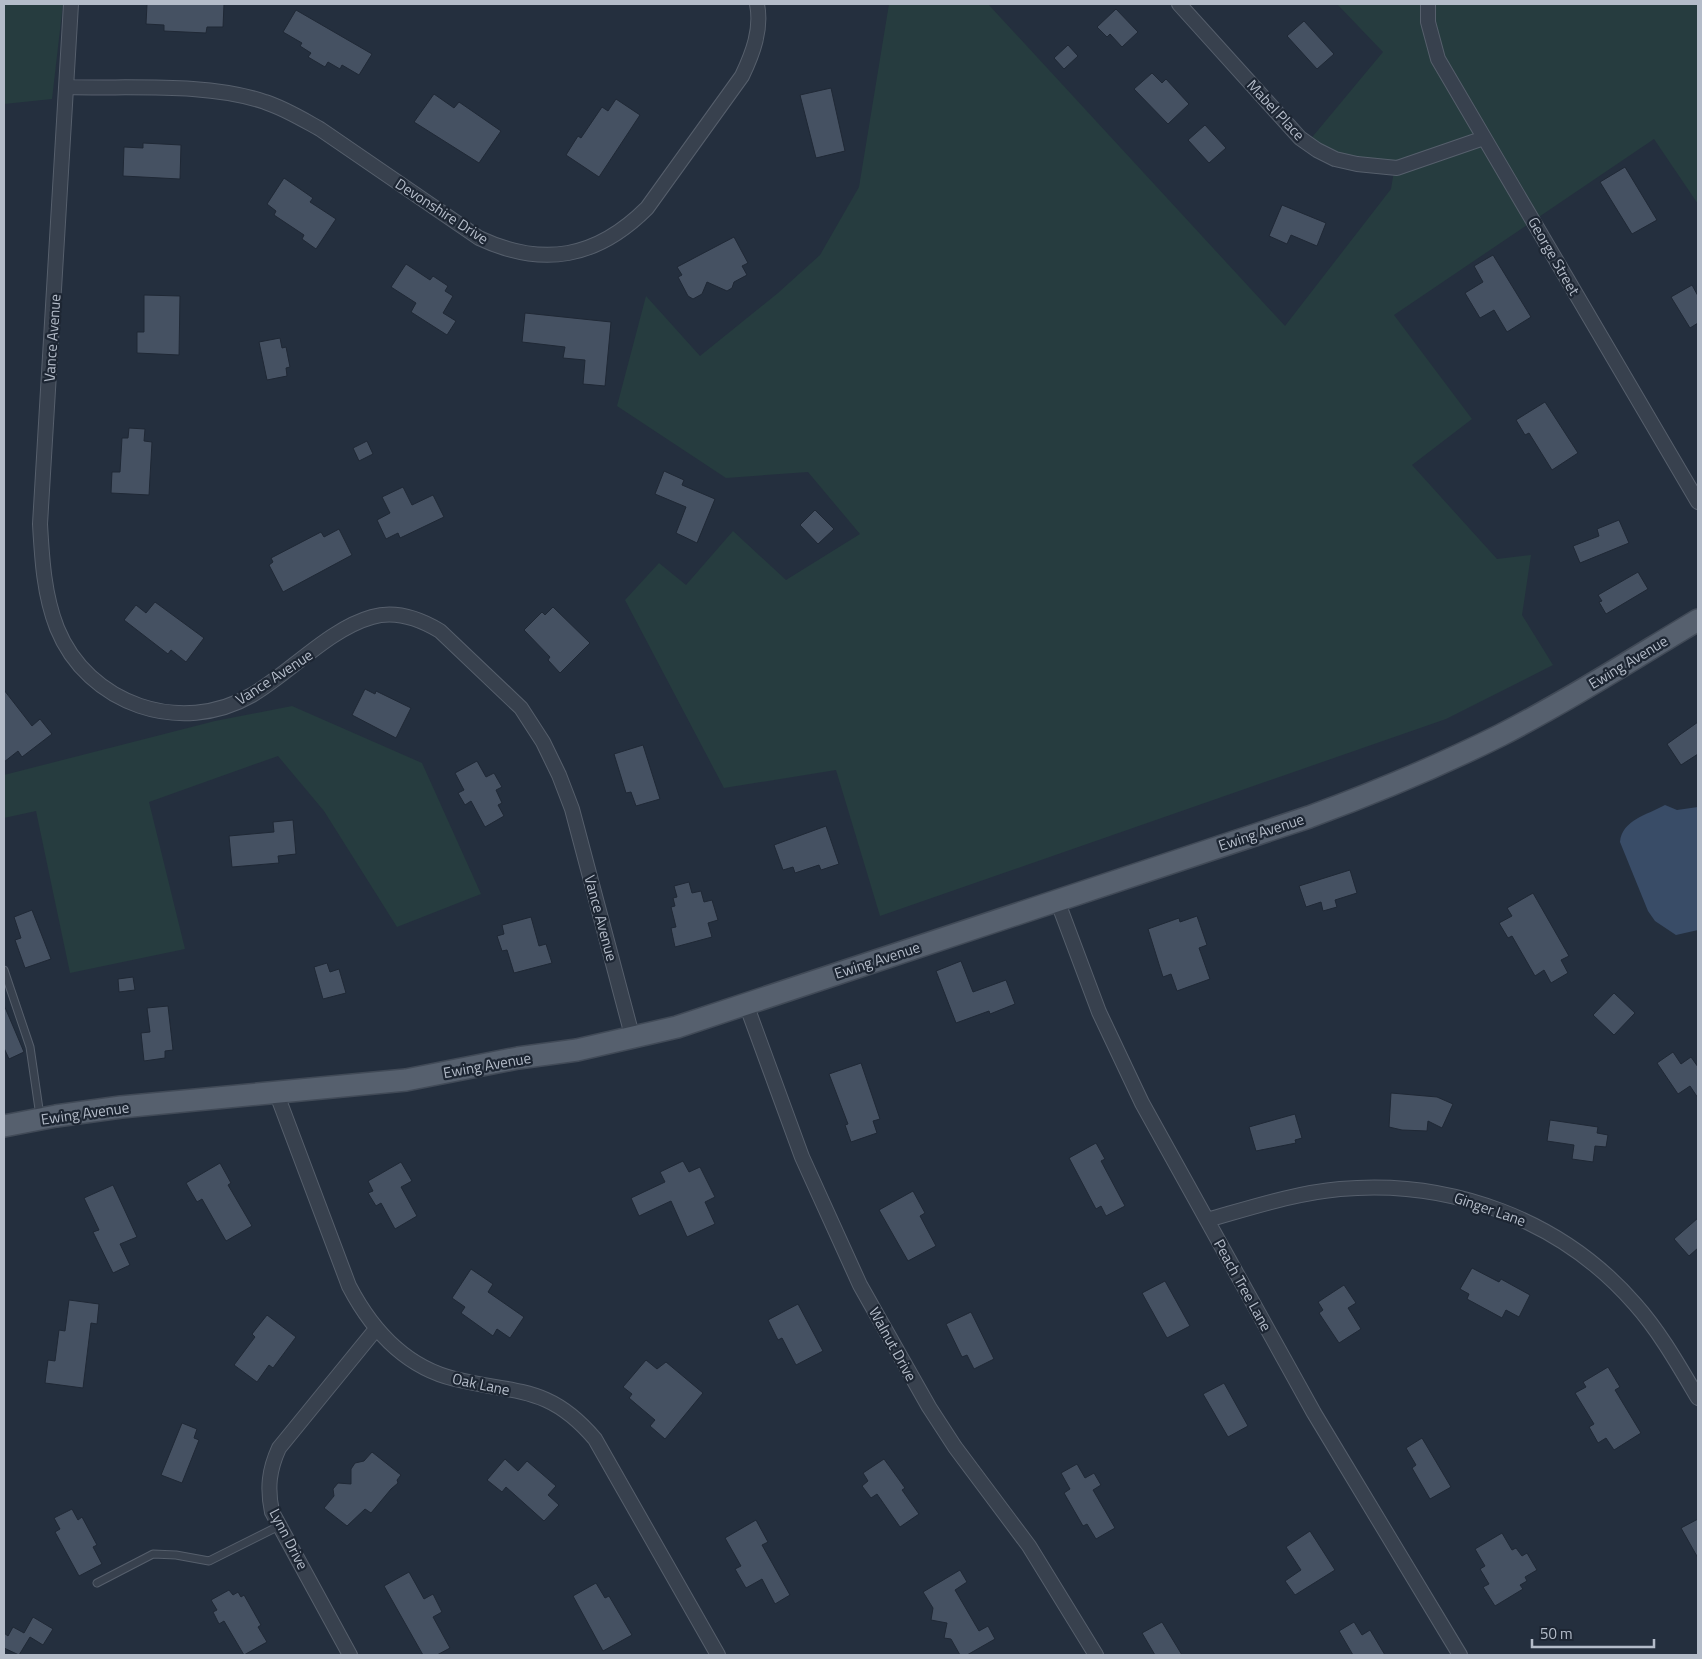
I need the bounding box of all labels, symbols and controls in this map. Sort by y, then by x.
street label: Mabel Place [1242,74,1310,146]
street label: Devonshire Drive [391,172,493,250]
street label: George Street [1522,213,1586,300]
street label: Vance Avenue [37,293,67,383]
street label: Ewing Avenue [1584,629,1672,695]
street label: Vance Avenue [231,643,317,711]
street label: Ewing Avenue [1215,807,1307,857]
street label: Vance Avenue [578,872,624,964]
street label: Ewing Avenue [831,935,923,985]
street label: Ewing Avenue [441,1046,533,1084]
street label: Ewing Avenue [39,1095,131,1131]
street label: Ginger Lane [1451,1186,1529,1232]
street label: Peach Tree Lane [1208,1235,1278,1335]
street label: Walnut Drive [863,1303,923,1385]
street label: Oak Lane [450,1367,512,1401]
street label: Lynn Drive [264,1504,314,1574]
scale bar [1532,1616,1654,1648]
text: 50 m [1540,1622,1573,1645]

